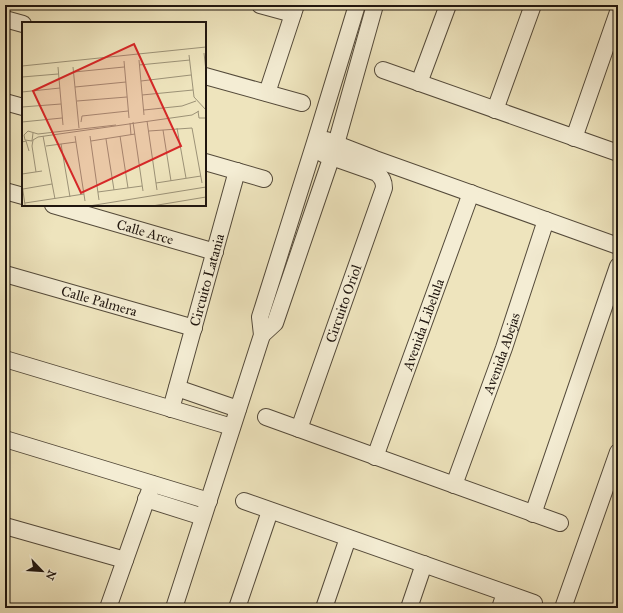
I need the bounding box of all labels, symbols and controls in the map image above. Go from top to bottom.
inset map [22,22,206,206]
street label: Calle Arce [115,216,176,249]
street label: Circuito Latania [186,232,228,328]
street label: Circuito Oriol [322,262,365,345]
street label: Avenida Libelula [399,276,448,374]
street label: Calle Palmera [59,283,139,320]
street label: Avenida Abejas [480,311,524,398]
north arrow [22,551,62,591]
text: N [42,568,58,583]

